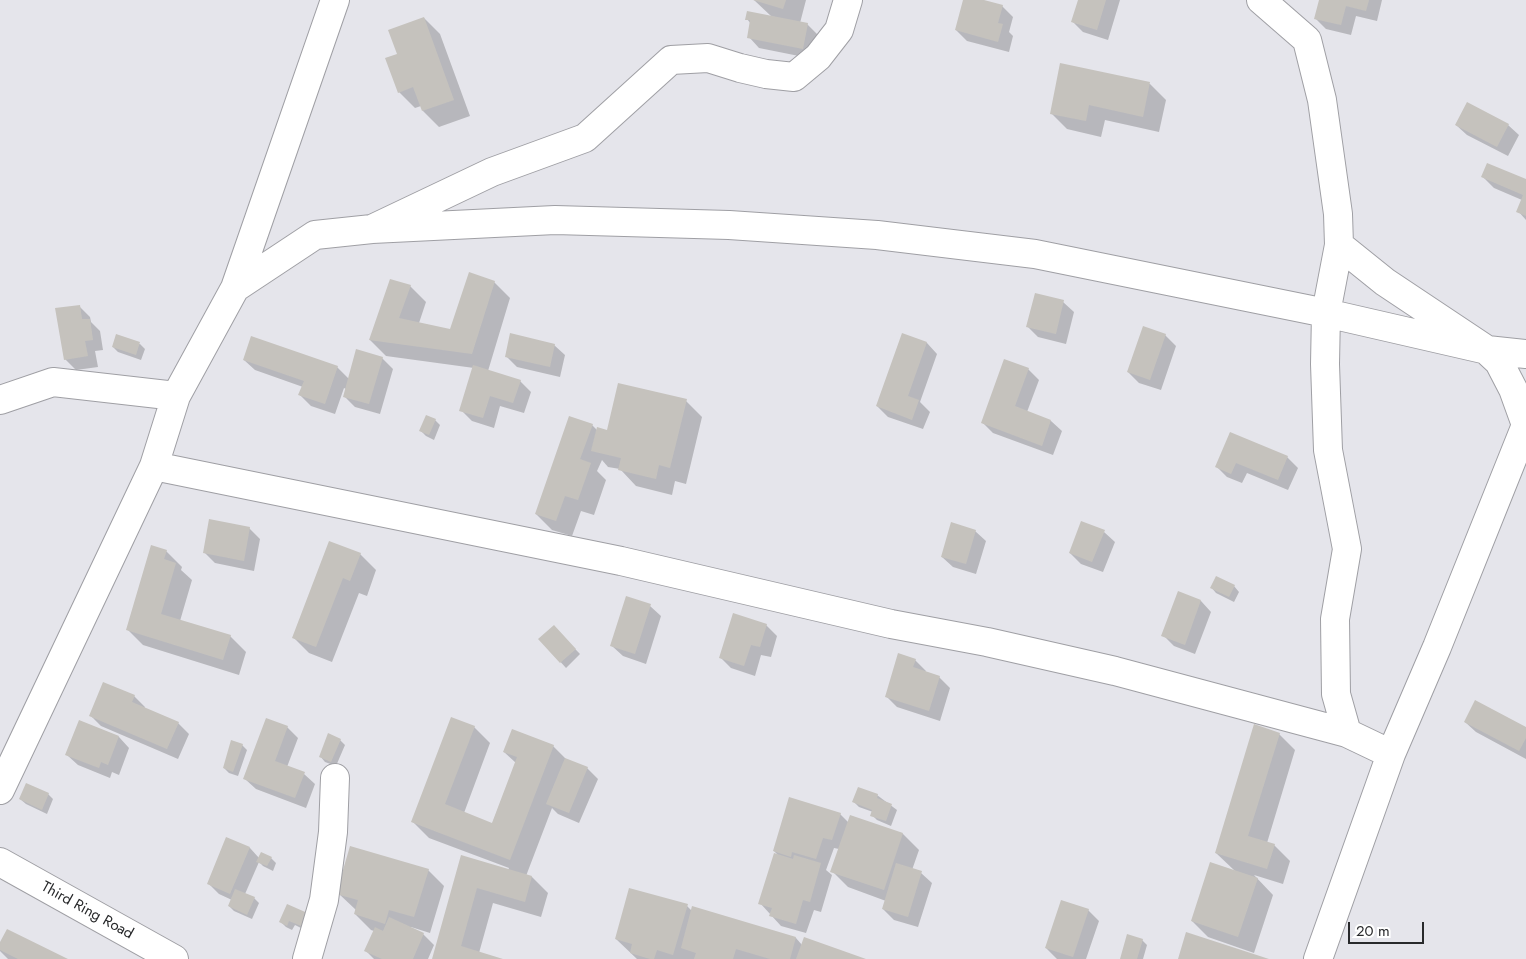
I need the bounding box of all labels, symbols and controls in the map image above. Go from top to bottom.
street label: Third Ring Road [38,878,136,944]
scale bar [1351,912,1427,944]
text: 20 m [1356,920,1390,942]

